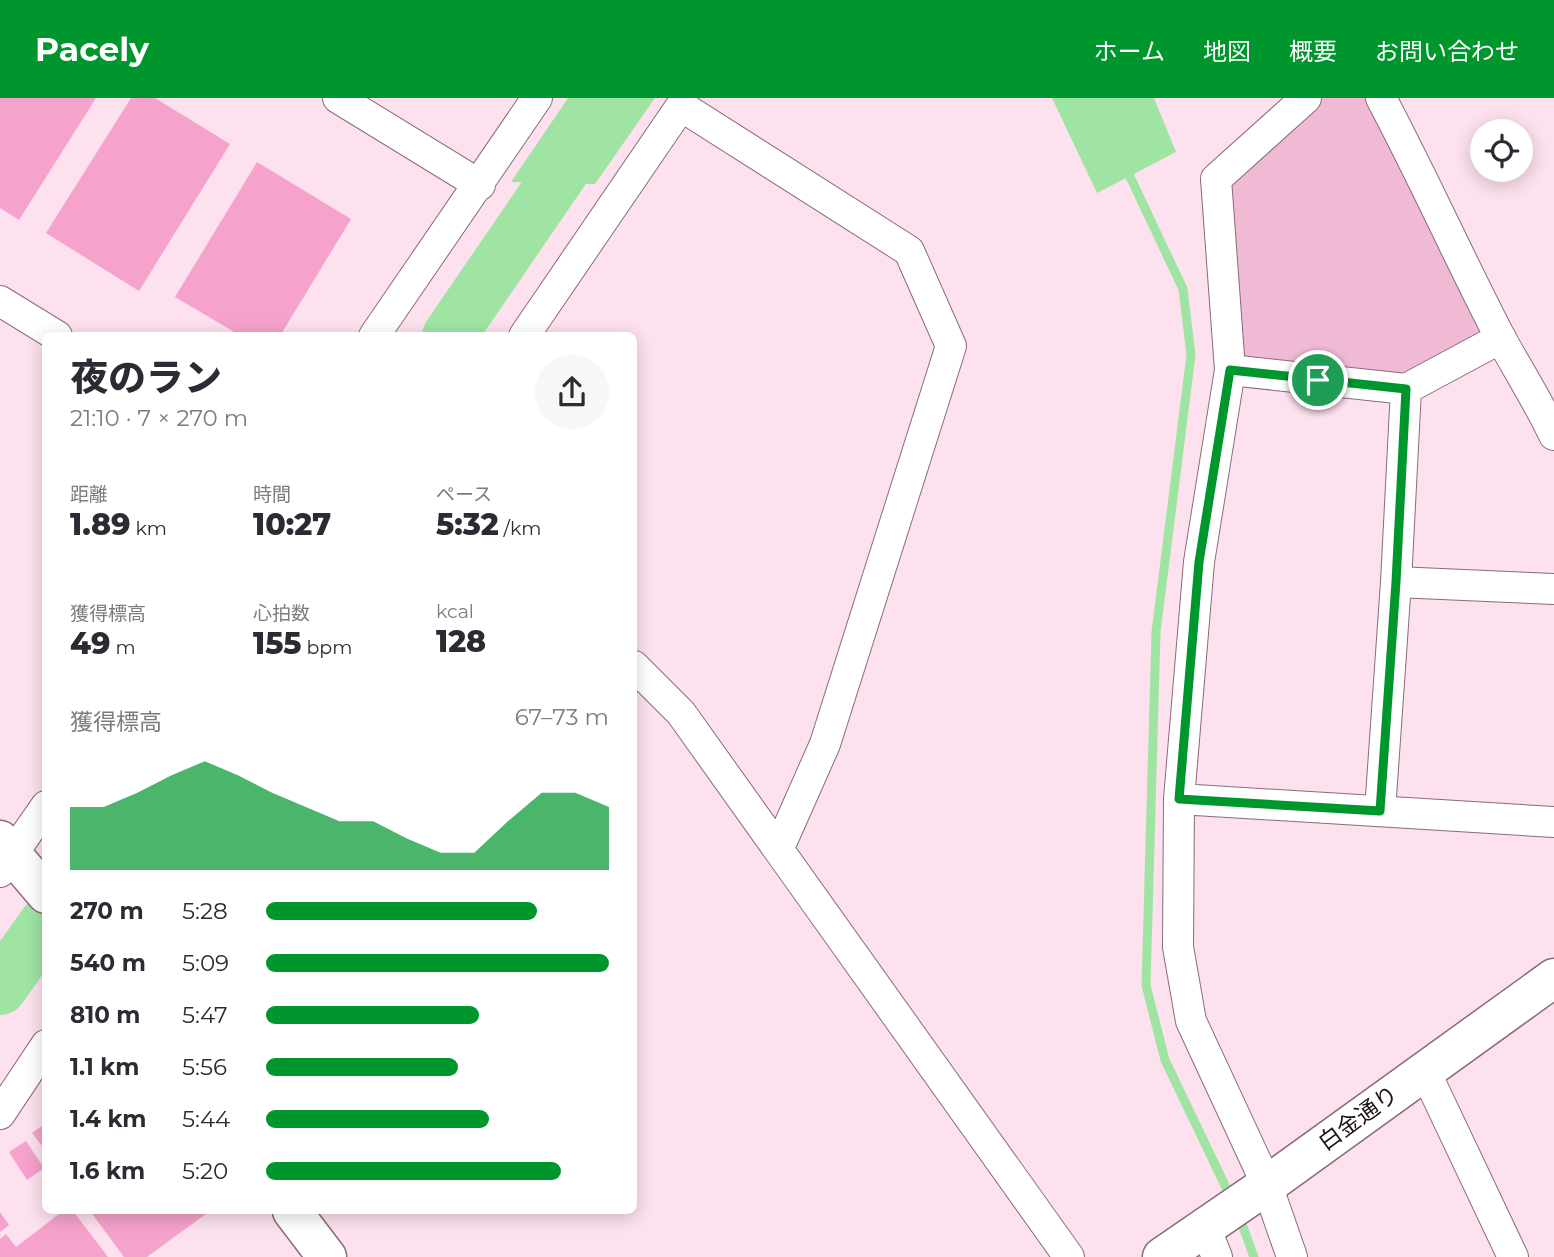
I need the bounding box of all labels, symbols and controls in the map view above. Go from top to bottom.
text: Pacely [35,29,149,69]
text: ホーム [1094,37,1165,66]
text: 地図 [1203,37,1251,66]
text: 概要 [1289,37,1337,66]
text: お問い合わせ [1375,37,1519,66]
map controls [1470,119,1533,182]
button: locate [1470,119,1533,182]
pin [1288,350,1348,410]
text: 夜のラン [70,354,222,401]
button: share [535,355,609,429]
icon: arrive [1299,361,1337,399]
text: 21:10 · 7 × 270 m [70,404,248,432]
text: 距離 [70,483,108,506]
text: 時間 [253,483,291,506]
text: ペース [436,483,492,506]
text: 1.89 [70,506,130,543]
text: 10:27 [253,506,331,543]
text: 5:32 [436,506,499,543]
text: km [130,517,167,540]
text: /km [499,517,541,540]
text: kcal [436,600,474,623]
text: 獲得標高 [70,602,146,625]
text: 心拍数 [253,602,310,625]
text: 128 [436,623,486,660]
text: 49 [70,625,110,662]
text: 155 [253,625,301,662]
text: m [110,636,136,659]
text: bpm [301,636,352,659]
text: 67–73 m [515,703,609,731]
text: 獲得標高 [70,708,162,736]
text: 270 m [70,897,144,925]
text: 5:28 [182,897,228,925]
text: 540 m [70,949,146,977]
text: 5:09 [182,949,229,977]
text: 810 m [70,1001,140,1029]
text: 5:47 [182,1001,228,1029]
text: 1.1 km [70,1053,139,1081]
text: 5:56 [182,1053,227,1081]
street label: 白金通り [1313,1080,1403,1156]
text: 1.4 km [70,1105,147,1133]
text: 5:44 [182,1105,230,1133]
text: 1.6 km [70,1157,145,1185]
text: 5:20 [182,1157,228,1185]

